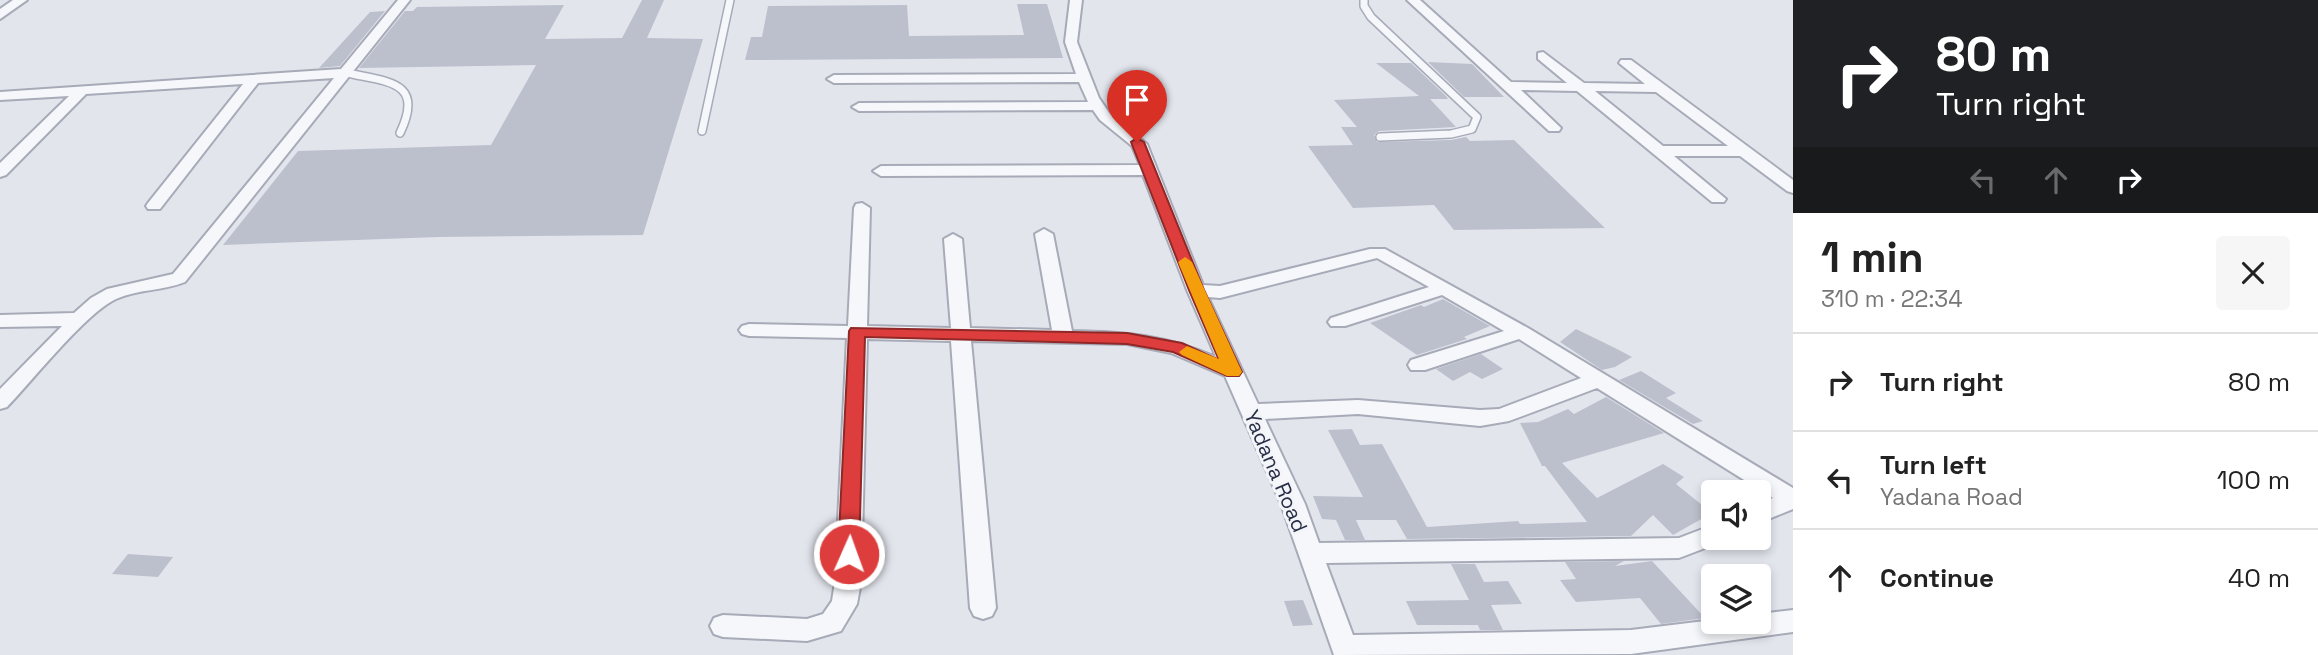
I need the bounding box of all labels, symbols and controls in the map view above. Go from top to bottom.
text: 80 m [1936,23,2051,85]
icon: right [1821,28,1912,119]
pin [1107,70,1167,142]
icon: arrive [1118,81,1156,119]
text: Turn right [1936,84,2086,124]
icon: left [1964,161,2002,199]
icon: ahead [2037,161,2075,199]
icon: right [2110,161,2148,199]
text: 1 min [1821,231,1924,284]
button: close [2216,236,2290,310]
text: 310 m · 22:34 [1821,284,1963,314]
icon: right [1821,363,1859,401]
text: Turn right [1880,365,2004,399]
text: 80 m [2228,365,2290,399]
street label: Yadana Road [1238,406,1314,536]
text: Turn left [1880,448,1987,482]
icon: left [1821,461,1859,499]
text: 100 m [2217,463,2290,497]
map controls [1701,480,1771,634]
button: sound [1701,480,1771,550]
text: Yadana Road [1880,482,2023,512]
position arrow [812,517,886,591]
icon: ahead [1821,559,1859,597]
text: Continue [1880,561,1994,595]
text: 40 m [2228,561,2290,595]
button: layers [1701,564,1771,634]

